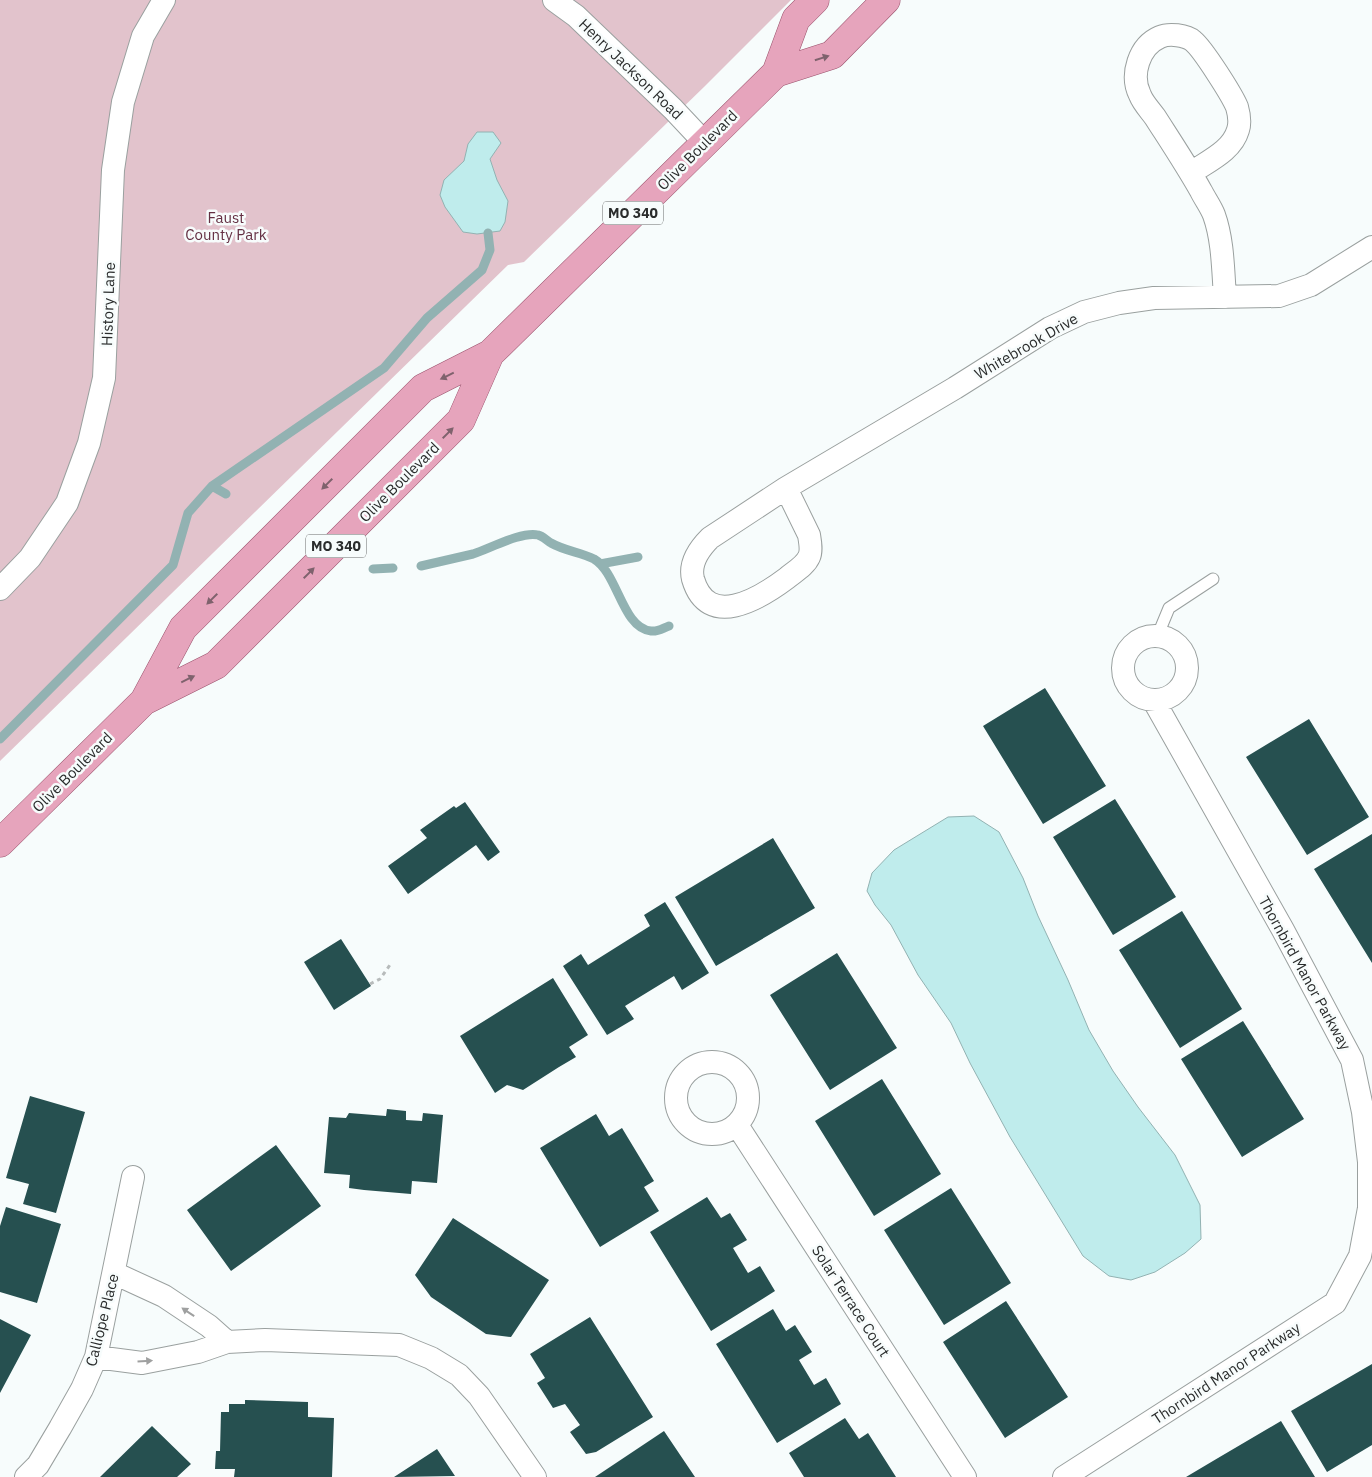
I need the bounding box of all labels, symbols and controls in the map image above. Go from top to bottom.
street label: Henry Jackson Road [575,14,687,124]
one-way arrow [815,54,830,61]
street label: Olive Boulevard [653,106,741,194]
road number: MO 340 [603,202,663,224]
park label: Faust County Park [185,208,267,244]
street label: History Lane [97,262,119,346]
street label: Whitebrook Drive [971,309,1081,383]
one-way arrow [440,372,454,380]
one-way arrow [442,427,454,439]
street label: Olive Boulevard [355,438,443,526]
one-way arrow [321,478,333,490]
road number: MO 340 [306,534,366,558]
one-way arrow [302,567,314,579]
one-way arrow [206,593,218,605]
one-way arrow [180,675,195,683]
street label: Olive Boulevard [28,728,116,816]
street label: Thornbird Manor Parkway [1255,893,1355,1054]
street label: Solar Terrace Court [808,1242,894,1360]
street label: Calliope Place [81,1272,123,1368]
one-way arrow [182,1308,195,1317]
street label: Thornbird Manor Parkway [1148,1318,1304,1428]
one-way arrow [137,1357,153,1365]

